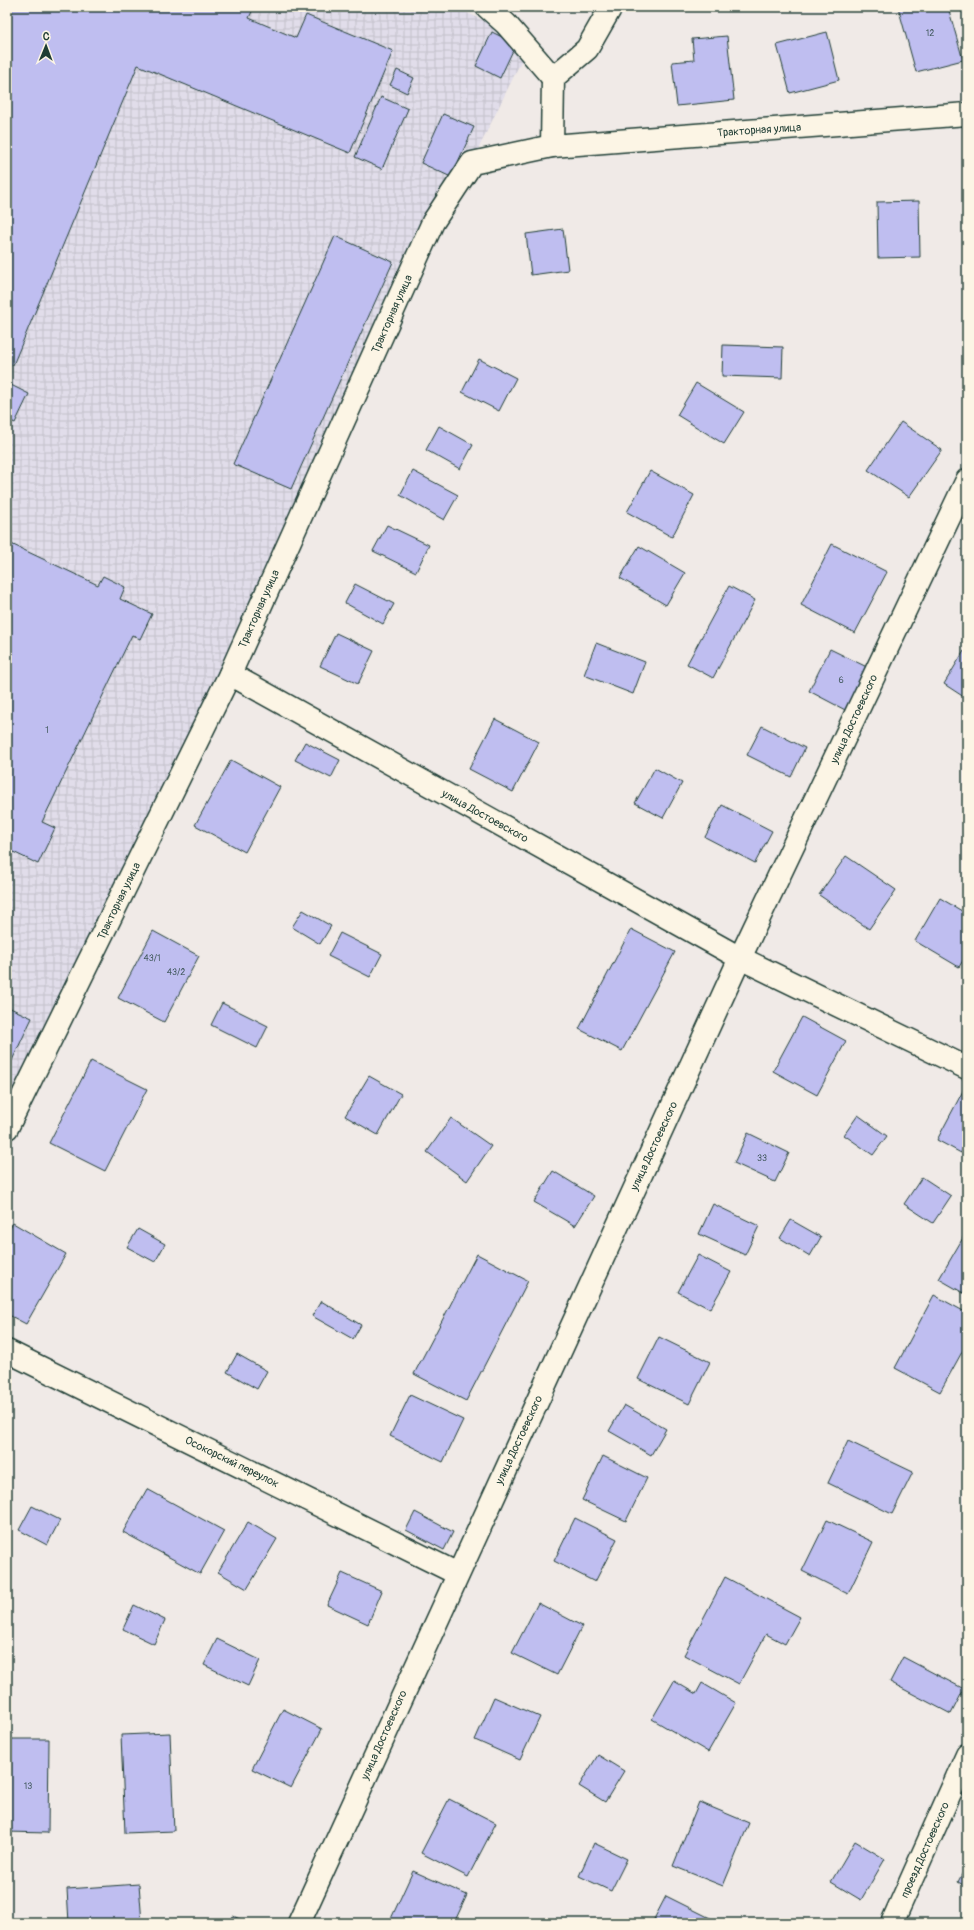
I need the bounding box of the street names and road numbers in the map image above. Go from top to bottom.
street label: Тракторная улица [717,121,801,139]
street label: Тракторная улица [369,273,415,355]
street label: Тракторная улица [236,568,282,650]
street label: улица Достоевского [827,672,880,766]
street label: улица Достоевского [439,786,531,845]
street label: Тракторная улица [95,860,143,942]
street label: улица Достоевского [627,1099,680,1193]
street label: улица Достоевского [492,1393,545,1487]
street label: Осокорский переулок [183,1434,281,1491]
street label: улица Достоевского [358,1688,410,1783]
street label: проезд Достоевского [898,1800,952,1900]

